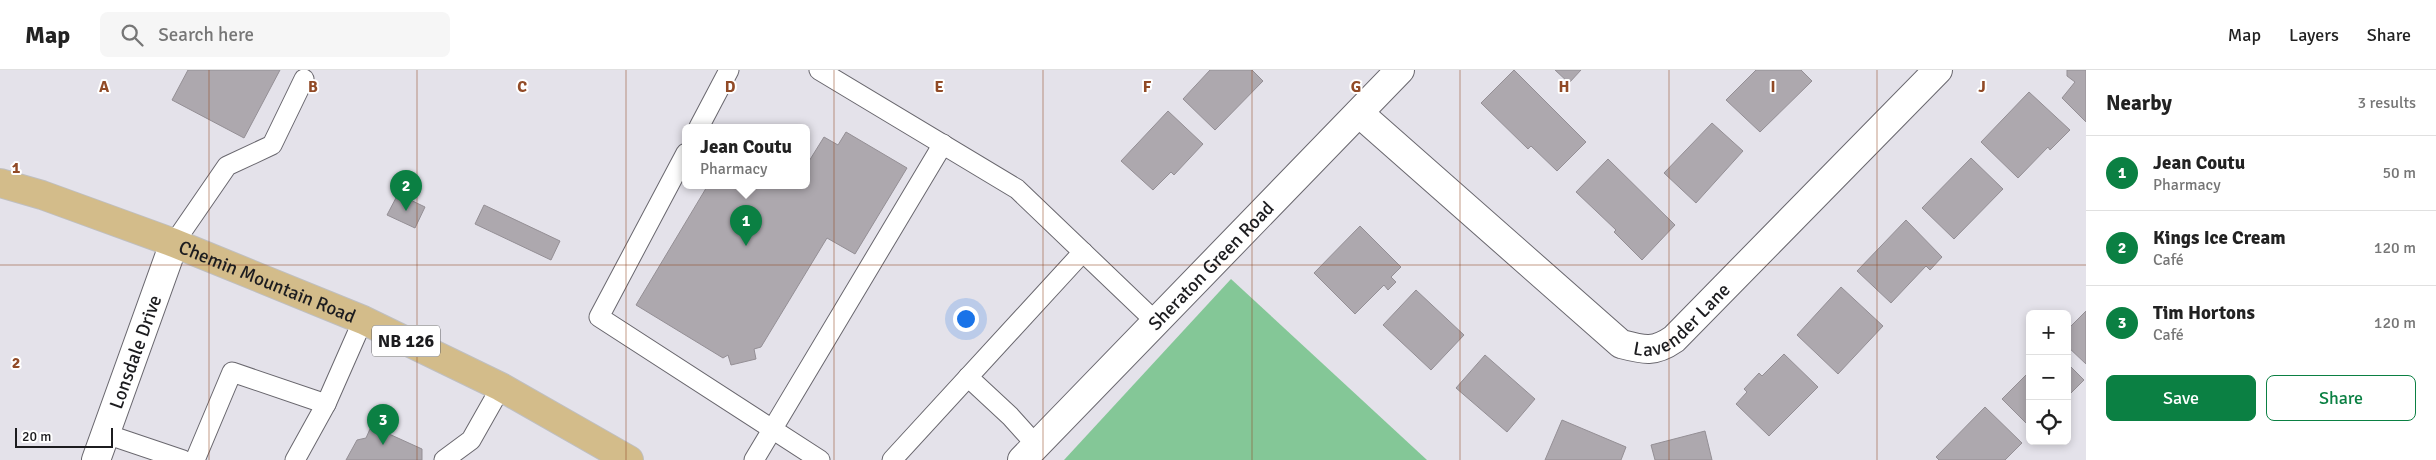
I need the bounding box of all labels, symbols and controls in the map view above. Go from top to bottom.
search box [100,12,450,57]
text: Map [25,20,70,50]
icon: search [118,21,146,49]
text: Search here [158,23,254,47]
text: Map [2228,24,2261,46]
text: Layers [2289,24,2339,46]
text: Share [2367,24,2411,46]
text: A [99,77,110,97]
text: B [308,77,318,97]
text: C [517,77,527,97]
text: D [725,77,736,97]
text: E [934,77,944,97]
text: F [1143,77,1152,97]
text: G [1351,77,1361,97]
text: H [1559,77,1569,97]
text: I [1770,77,1776,97]
text: J [1978,77,1986,97]
text: Nearby [2106,90,2172,116]
text: 3 results [2357,93,2416,113]
popup [682,124,810,189]
text: Jean Coutu [700,135,792,159]
text: Jean Coutu [2153,151,2245,175]
text: 1 [12,158,21,178]
text: Pharmacy [700,159,768,179]
text: 1 [2118,163,2126,183]
text: 50 m [2382,163,2416,183]
pin: 2 [390,170,422,211]
text: Pharmacy [2153,175,2221,195]
street label: Sheraton Green Road [1143,196,1279,336]
pin: 1 [730,205,762,246]
text: Kings Ice Cream [2153,226,2286,250]
street label: Chemin Mountain Road [175,235,359,329]
text: 2 [2118,238,2126,258]
text: 120 m [2374,238,2416,258]
text: Café [2153,250,2184,270]
street label: Lavender Lane [1631,278,1736,362]
street label: Lonsdale Drive [104,292,167,412]
text: Tim Hortons [2153,301,2255,325]
your location [953,306,979,332]
map controls [2026,310,2071,445]
button: + [2026,310,2071,355]
text: 3 [2118,313,2126,333]
text: 120 m [2374,313,2416,333]
text: Café [2153,325,2184,345]
road number: NB 126 [372,326,440,356]
text: 2 [12,353,20,373]
button: − [2026,355,2071,400]
button: Save [2106,375,2256,421]
button: Share [2266,375,2416,421]
button: locate [2026,400,2071,445]
pin: 3 [367,404,399,445]
scale bar [15,425,112,448]
text: 20 m [22,428,51,445]

